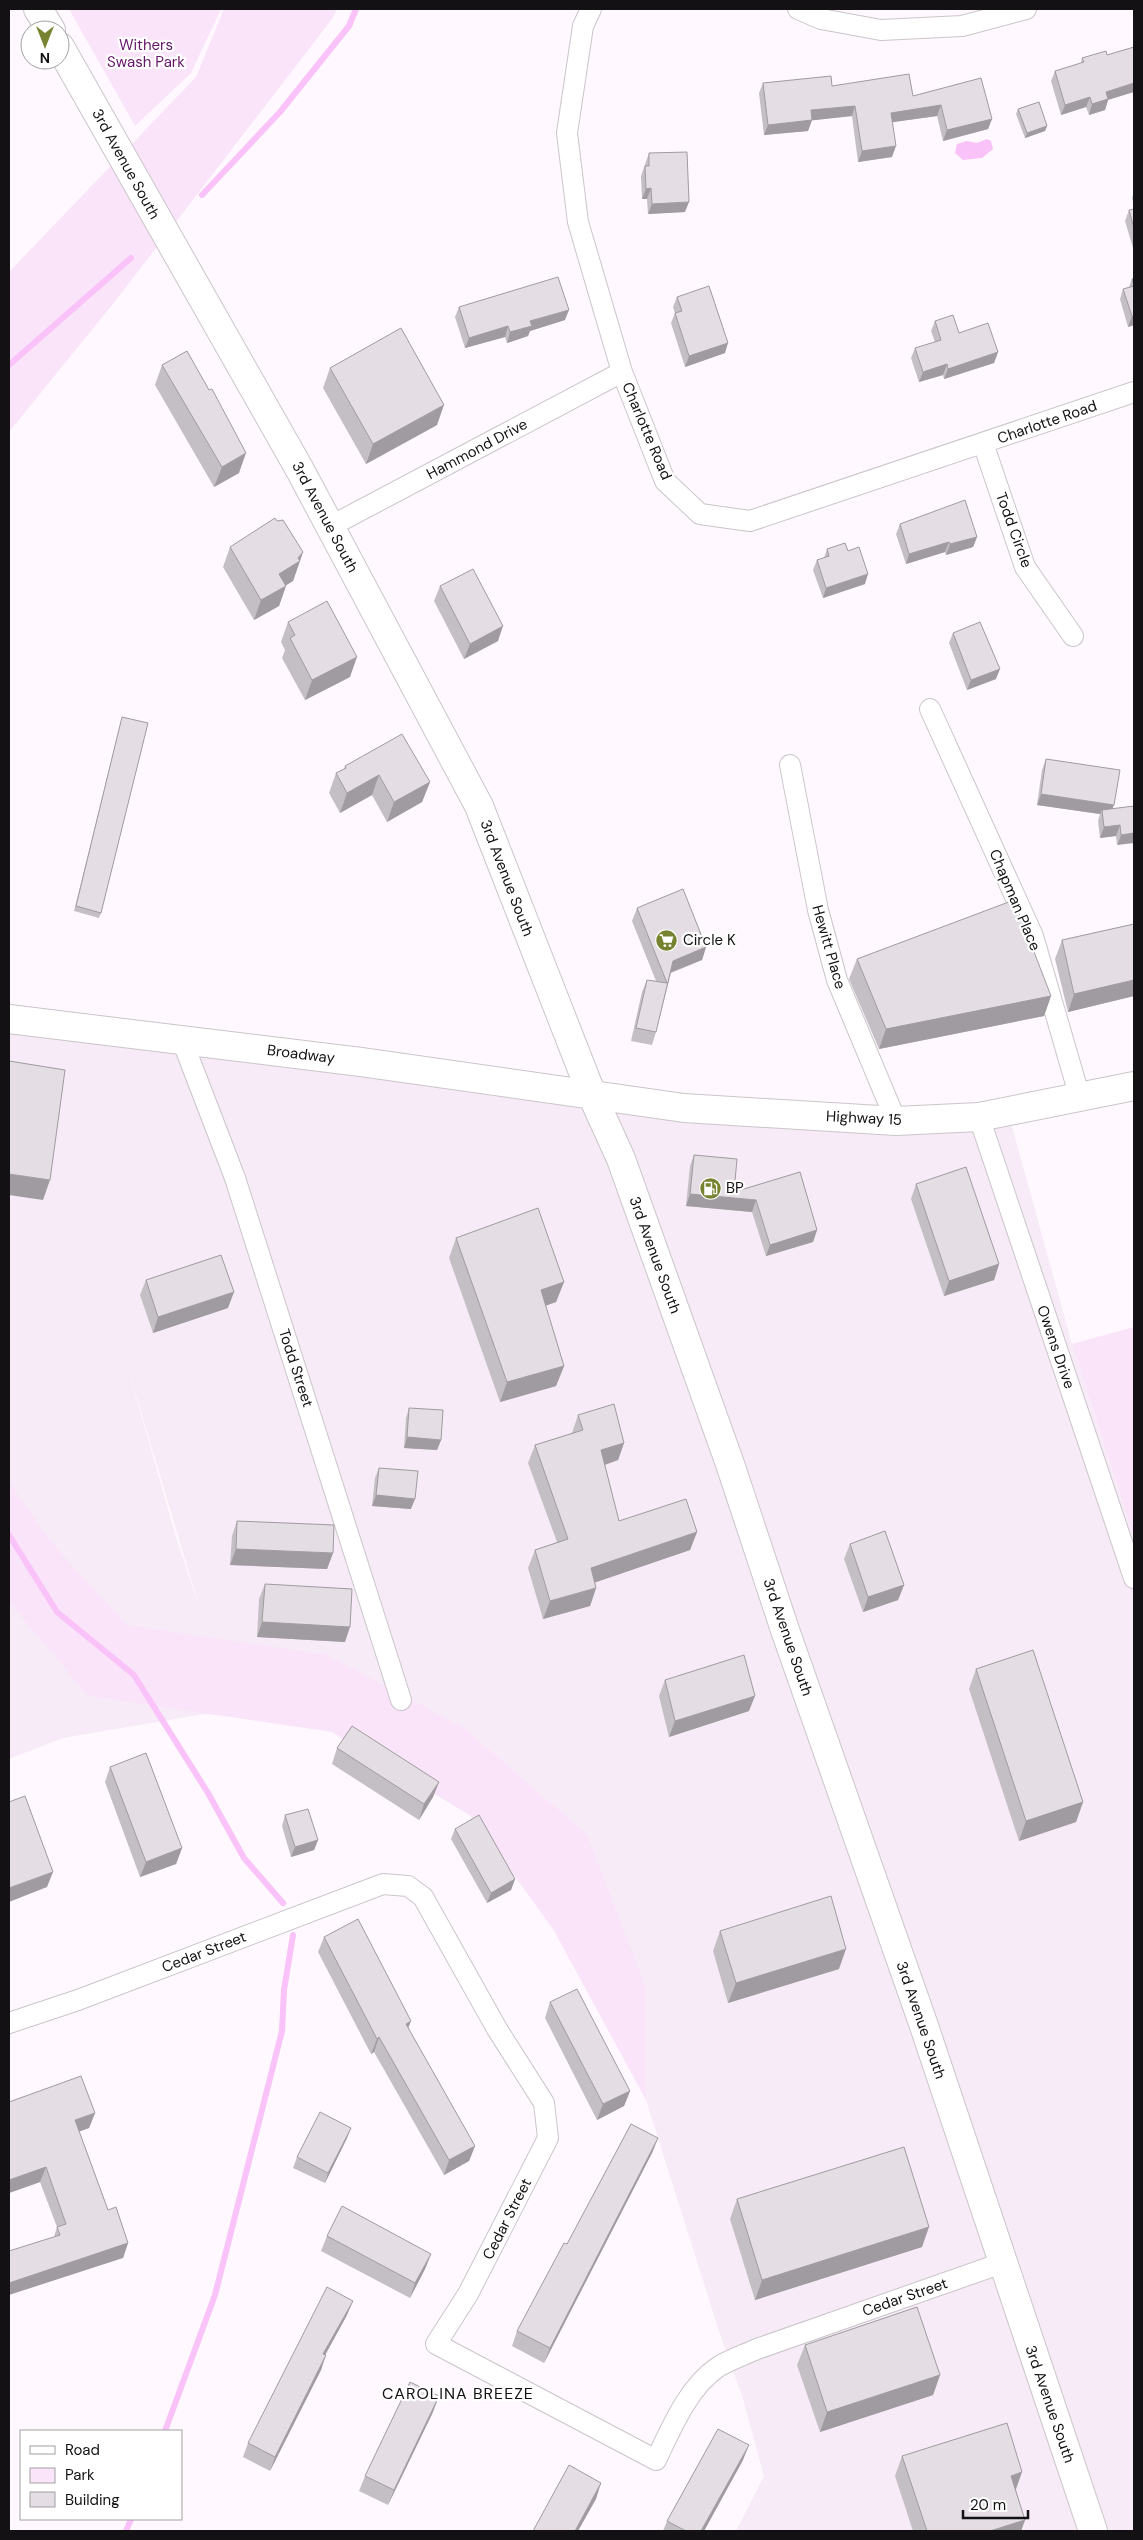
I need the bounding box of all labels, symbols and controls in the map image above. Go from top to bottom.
north arrow [20,20,70,70]
park label: Withers Swash Park [107,35,185,72]
text: N [40,49,50,67]
street label: 3rd Avenue South [87,105,165,223]
street label: Charlotte Road [617,379,677,483]
street label: Charlotte Road [995,396,1099,448]
street label: Hammond Drive [423,414,531,484]
street label: 3rd Avenue South [287,458,363,576]
street label: Todd Circle [991,490,1037,570]
street label: 3rd Avenue South [476,817,538,939]
street label: Chapman Place [985,846,1045,954]
street label: Hewitt Place [807,903,851,991]
supermarket icon: Circle K [655,928,679,952]
place label: Circle K [683,930,736,950]
street label: Broadway [266,1040,337,1068]
street label: Highway 15 [825,1106,903,1130]
fuel station icon: BP [698,1176,722,1200]
place label: BP [726,1178,744,1198]
street label: 3rd Avenue South [625,1194,685,1316]
street label: Owens Drive [1032,1303,1080,1391]
street label: Todd Street [274,1326,318,1410]
street label: 3rd Avenue South [758,1576,818,1698]
street label: Cedar Street [159,1927,249,1977]
street label: 3rd Avenue South [891,1959,951,2081]
street label: Cedar Street [478,2175,536,2263]
street label: Cedar Street [860,2273,950,2321]
street label: 3rd Avenue South [1020,2343,1080,2465]
district label: CAROLINA BREEZE [382,2383,534,2404]
legend [20,2430,182,2520]
text: Road [65,2440,100,2460]
text: Park [65,2465,95,2485]
scale bar [963,2488,1028,2520]
text: Building [65,2490,120,2510]
text: 20 m [970,2495,1006,2515]

